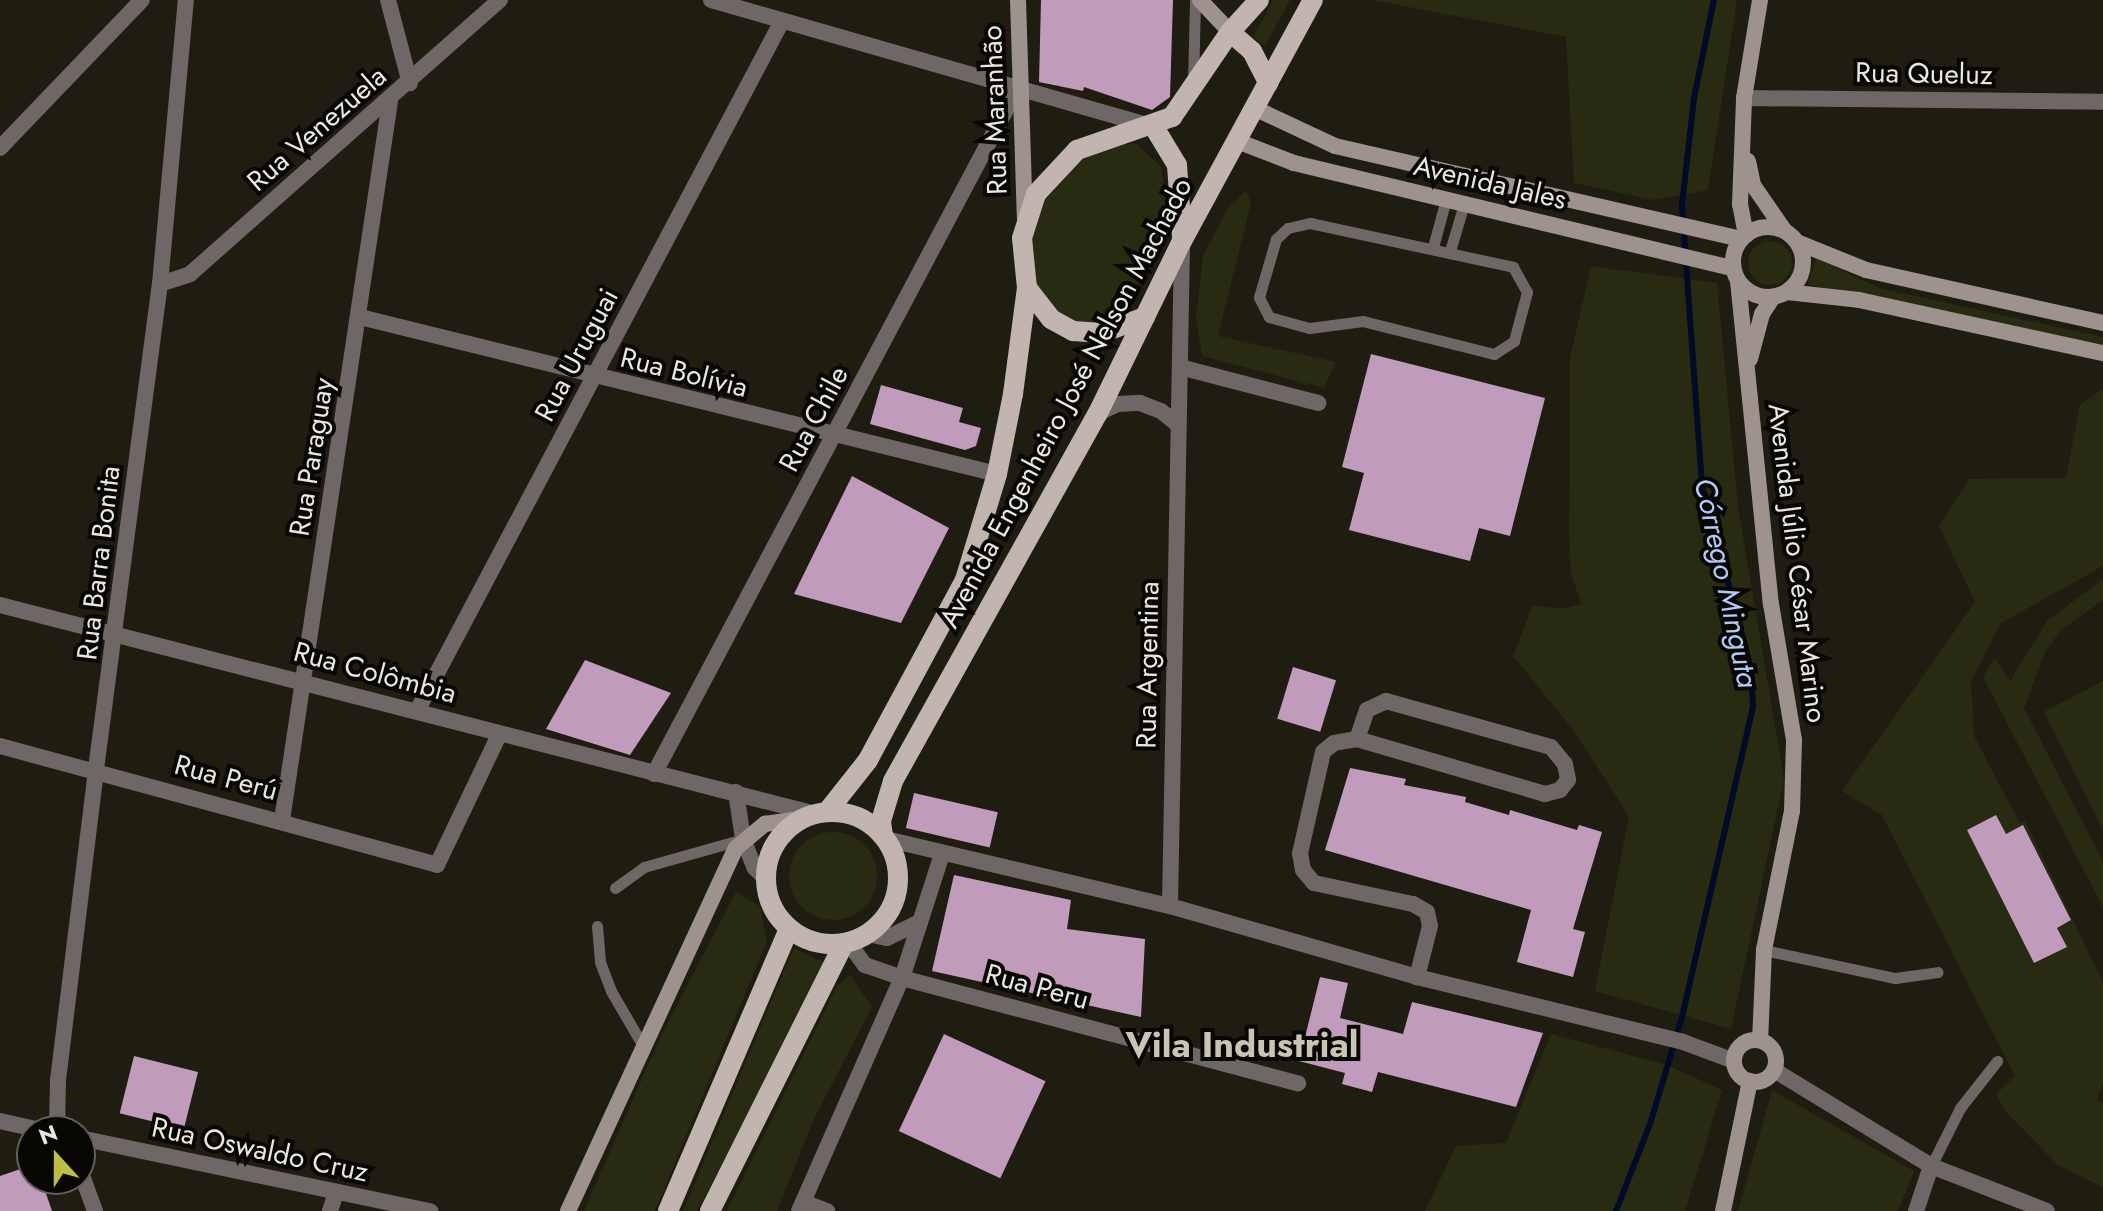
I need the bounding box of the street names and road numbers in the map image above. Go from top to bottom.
street label: Rua Maranhão [975,25,1015,195]
street label: Rua Queluz [1855,56,1993,92]
street label: Rua Venezuela [241,59,393,199]
street label: Avenida Jales [1410,149,1570,217]
street label: Avenida Engenheiro José Nelson Machado [933,172,1199,634]
street label: Rua Uruguai [528,283,626,427]
street label: Rua Bolívia [617,341,751,405]
street label: Rua Chile [772,361,856,477]
street label: Rua Paraguay [283,376,341,538]
street label: Avenida Júlio César Marino [1761,401,1833,725]
street label: Rua Barra Bonita [70,464,128,662]
street label: Rua Argentina [1130,581,1166,749]
street label: Rua Colômbia [290,635,460,711]
street label: Rua Perú [171,748,281,808]
street label: Rua Peru [982,957,1092,1017]
street label: Rua Oswaldo Cruz [149,1111,371,1189]

